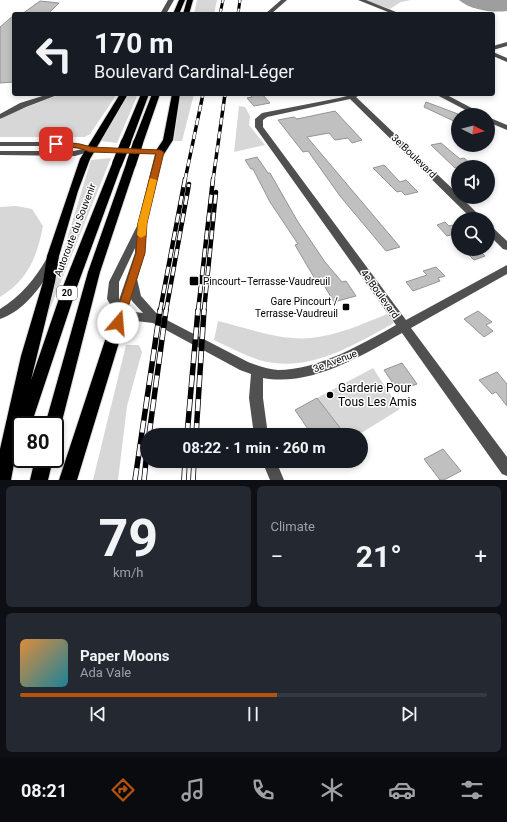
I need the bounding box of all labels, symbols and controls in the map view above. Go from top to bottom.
text: 170 m [94,27,173,60]
icon: left [28,28,80,80]
text: Boulevard Cardinal-Léger [94,61,294,82]
north arrow [451,108,495,152]
map controls [451,108,495,256]
pin [39,127,73,161]
street label: 3e Boulevard [389,132,439,180]
icon: arrive [45,133,67,155]
button: sound [451,160,495,204]
street label: Autoroute du Souvenir [52,181,98,278]
button: search [451,212,495,256]
street label: 4e Boulevard [359,267,401,321]
marker: Pincourt–Terrasse-Vaudreuil [188,275,200,287]
place label: Pincourt–Terrasse-Vaudreuil [203,276,330,287]
road number: 20 [57,286,77,300]
place label: Gare Pincourt / Terrasse-Vaudreuil [255,296,338,319]
position arrow [97,302,139,344]
marker: Gare Pincourt / Terrasse-Vaudreuil [341,302,351,312]
street label: 3e Avenue [312,348,358,374]
place label: Garderie Pour Tous Les Amis [338,381,417,409]
marker: Garderie Pour Tous Les Amis [325,390,335,400]
speed limit sign: 80 [12,416,64,468]
text: 08:22 · 1 min · 260 m [183,439,325,457]
text: 79 [98,508,158,569]
text: Climate [271,519,315,534]
text: 21° [356,539,402,574]
text: − [271,544,283,569]
text: + [475,544,487,569]
text: km/h [113,565,144,580]
text: Paper Moons [80,647,170,665]
text: Ada Vale [80,665,131,680]
icon: previous [87,703,109,725]
icon: pause [242,703,264,725]
icon: next [398,703,420,725]
icon: directions [109,776,137,804]
icon: music [179,776,207,804]
icon: phone [249,776,277,804]
icon: climate [318,776,346,804]
icon: car [388,776,416,804]
icon: filters [458,776,486,804]
text: 08:21 [21,780,67,801]

